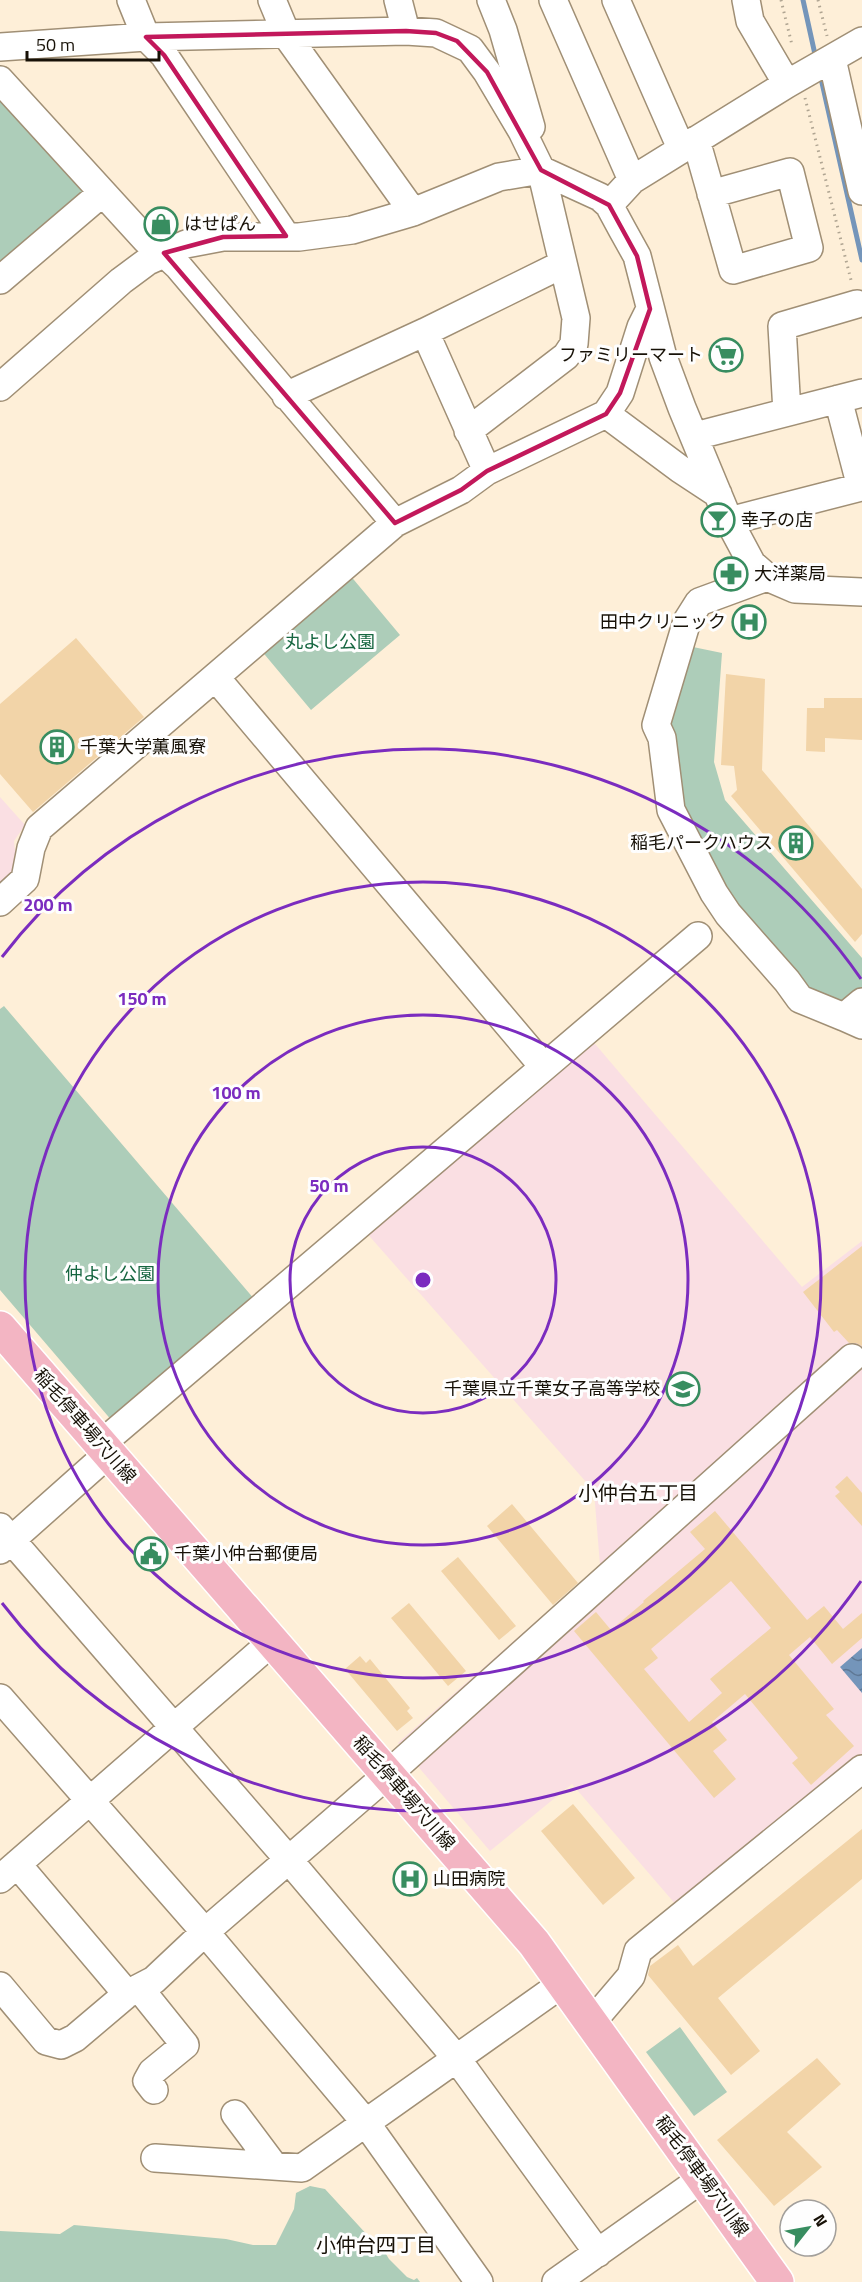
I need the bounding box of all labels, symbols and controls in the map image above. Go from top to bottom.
scale bar [27,24,159,62]
text: 50 m [36,31,75,58]
shop icon: はせぱん [143,206,179,242]
place label: はせぱん [184,210,256,237]
supermarket icon: ファミリーマート [708,337,744,373]
place label: ファミリーマート [559,341,703,368]
bar icon: 幸子の店 [700,502,736,538]
place label: 幸子の店 [741,506,813,533]
pharmacy icon: 大洋薬局 [713,556,749,592]
place label: 大洋薬局 [754,560,826,587]
hospital icon: 田中クリニック [731,604,767,640]
place label: 田中クリニック [600,608,726,635]
park label: 丸よし公園 [285,628,375,655]
building icon: 千葉大学薫風寮 [39,729,75,765]
place label: 千葉大学薫風寮 [80,733,206,760]
building icon: 稲毛パークハウス [778,825,814,861]
place label: 稲毛パークハウス [630,829,773,856]
text: 200 m [23,891,73,918]
text: 150 m [117,985,167,1012]
text: 100 m [211,1079,261,1106]
text: 50 m [309,1172,349,1199]
park label: 仲よし公園 [65,1260,155,1287]
centre of rings [413,1270,433,1290]
street label: 稲毛停車場穴川線 [28,1362,143,1489]
school or university icon: 千葉県立千葉女子高等学校 [665,1371,701,1407]
place label: 千葉県立千葉女子高等学校 [444,1375,660,1402]
district label: 小仲台五丁目 [578,1477,698,1508]
public building icon: 千葉小仲台郵便局 [133,1536,169,1572]
place label: 千葉小仲台郵便局 [174,1540,318,1567]
street label: 稲毛停車場穴川線 [347,1729,462,1856]
hospital icon: 山田病院 [392,1861,428,1897]
place label: 山田病院 [433,1865,505,1892]
street label: 稲毛停車場穴川線 [649,2110,756,2242]
north arrow [778,2198,838,2258]
text: N [808,2209,834,2231]
district label: 小仲台四丁目 [316,2229,436,2260]

